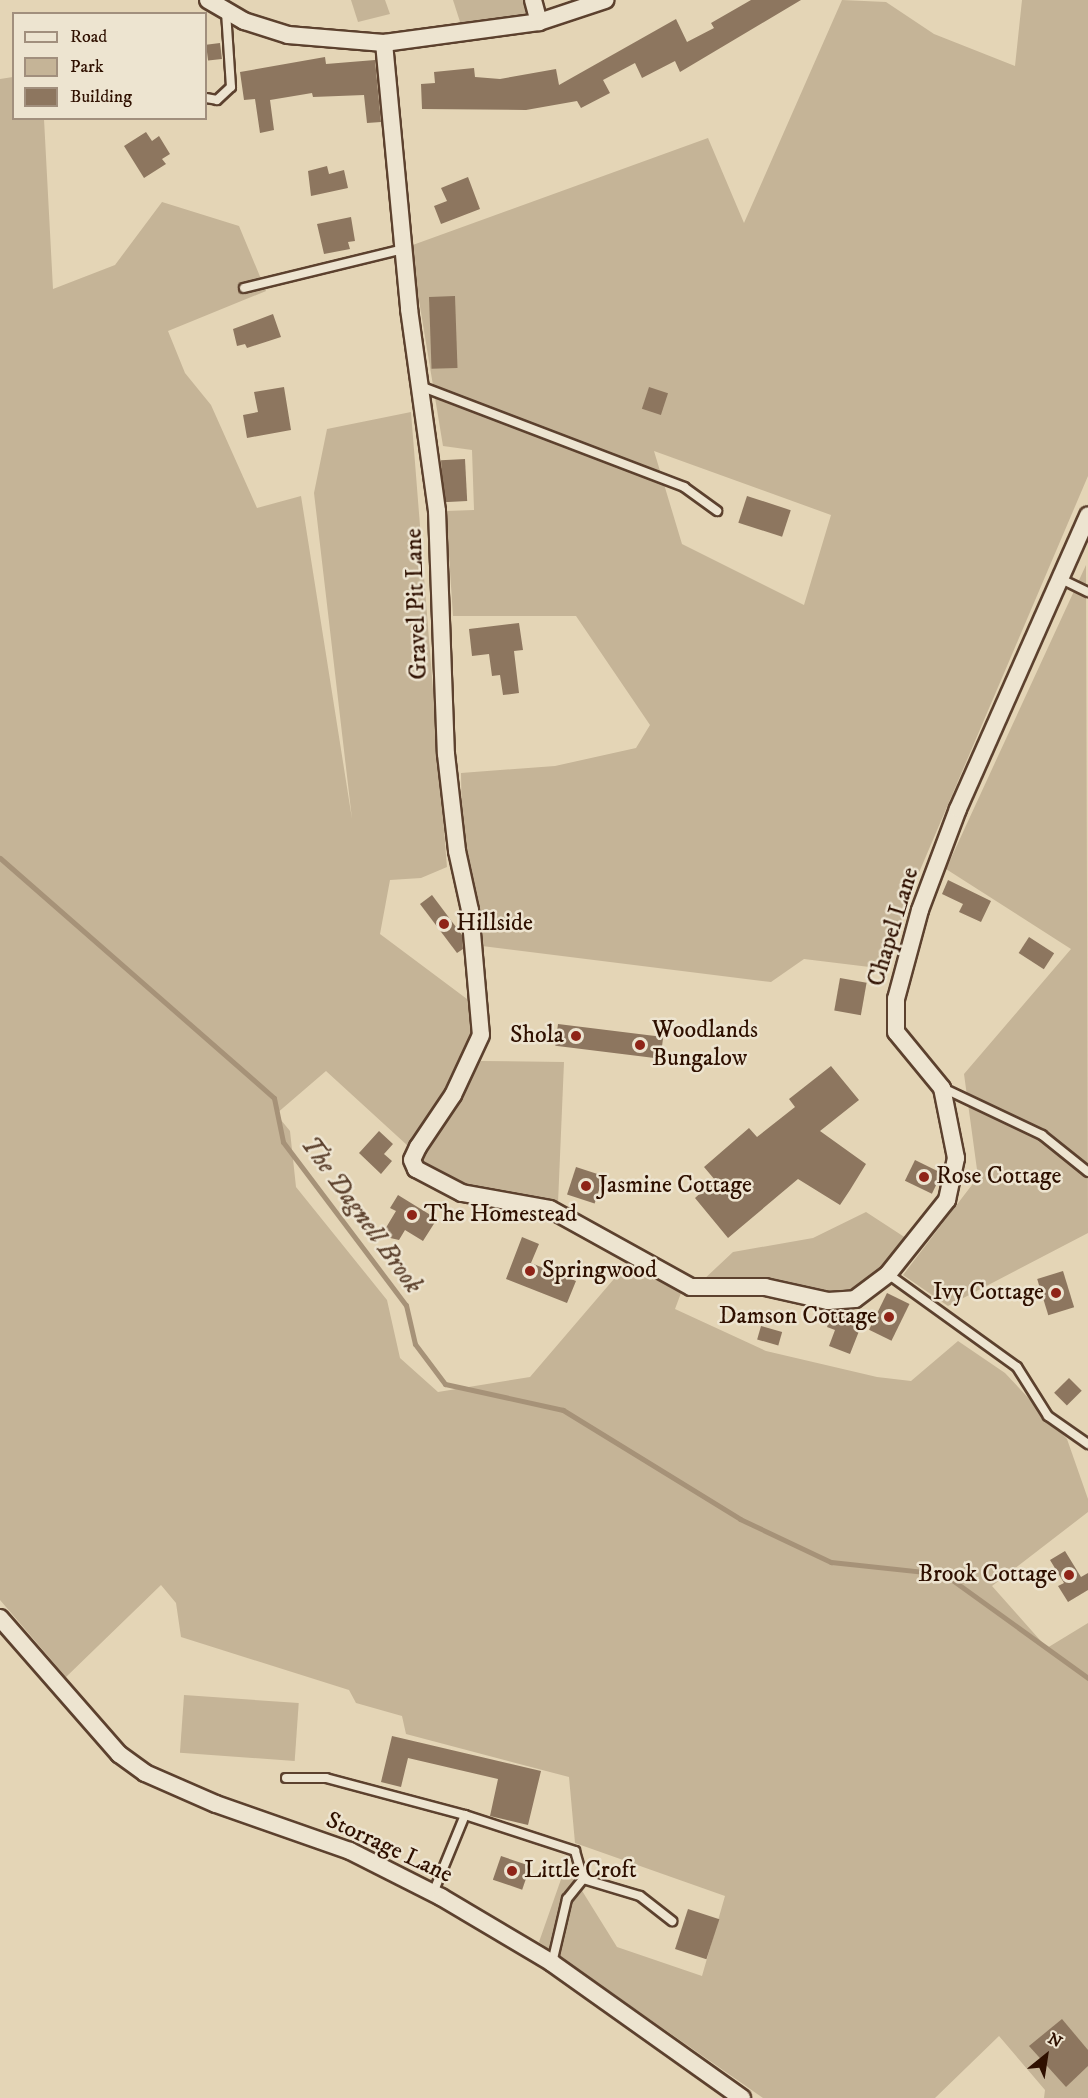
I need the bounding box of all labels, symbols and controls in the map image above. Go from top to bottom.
legend [12,12,207,120]
text: Road [70,26,107,48]
text: Park [70,56,104,78]
text: Building [70,86,132,108]
street label: Gravel Pit Lane [400,528,434,680]
street label: Chapel Lane [862,864,926,990]
place label: Hillside [456,910,533,938]
marker: Hillside [437,917,451,931]
place label: Woodlands Bungalow [652,1017,758,1073]
place label: Shola [510,1022,564,1050]
marker: Shola [569,1029,583,1043]
marker: Woodlands Bungalow [633,1038,647,1052]
water label: The Dagnell Brook [293,1130,429,1300]
place label: Rose Cottage [936,1163,1061,1191]
marker: Rose Cottage [917,1170,931,1184]
place label: Jasmine Cottage [598,1172,752,1200]
marker: Jasmine Cottage [579,1179,593,1193]
place label: The Homestead [424,1201,577,1229]
marker: The Homestead [405,1208,419,1222]
place label: Springwood [542,1257,657,1285]
marker: Springwood [523,1264,537,1278]
place label: Ivy Cottage [933,1279,1044,1307]
marker: Ivy Cottage [1049,1286,1063,1300]
place label: Damson Cottage [719,1303,877,1331]
marker: Damson Cottage [882,1310,896,1324]
place label: Brook Cottage [918,1561,1057,1589]
marker: Brook Cottage [1062,1568,1076,1582]
street label: Storrage Lane [321,1806,457,1890]
place label: Little Croft [524,1857,637,1885]
marker: Little Croft [505,1864,519,1878]
north arrow [1016,2026,1076,2086]
text: N [1044,2028,1066,2052]

